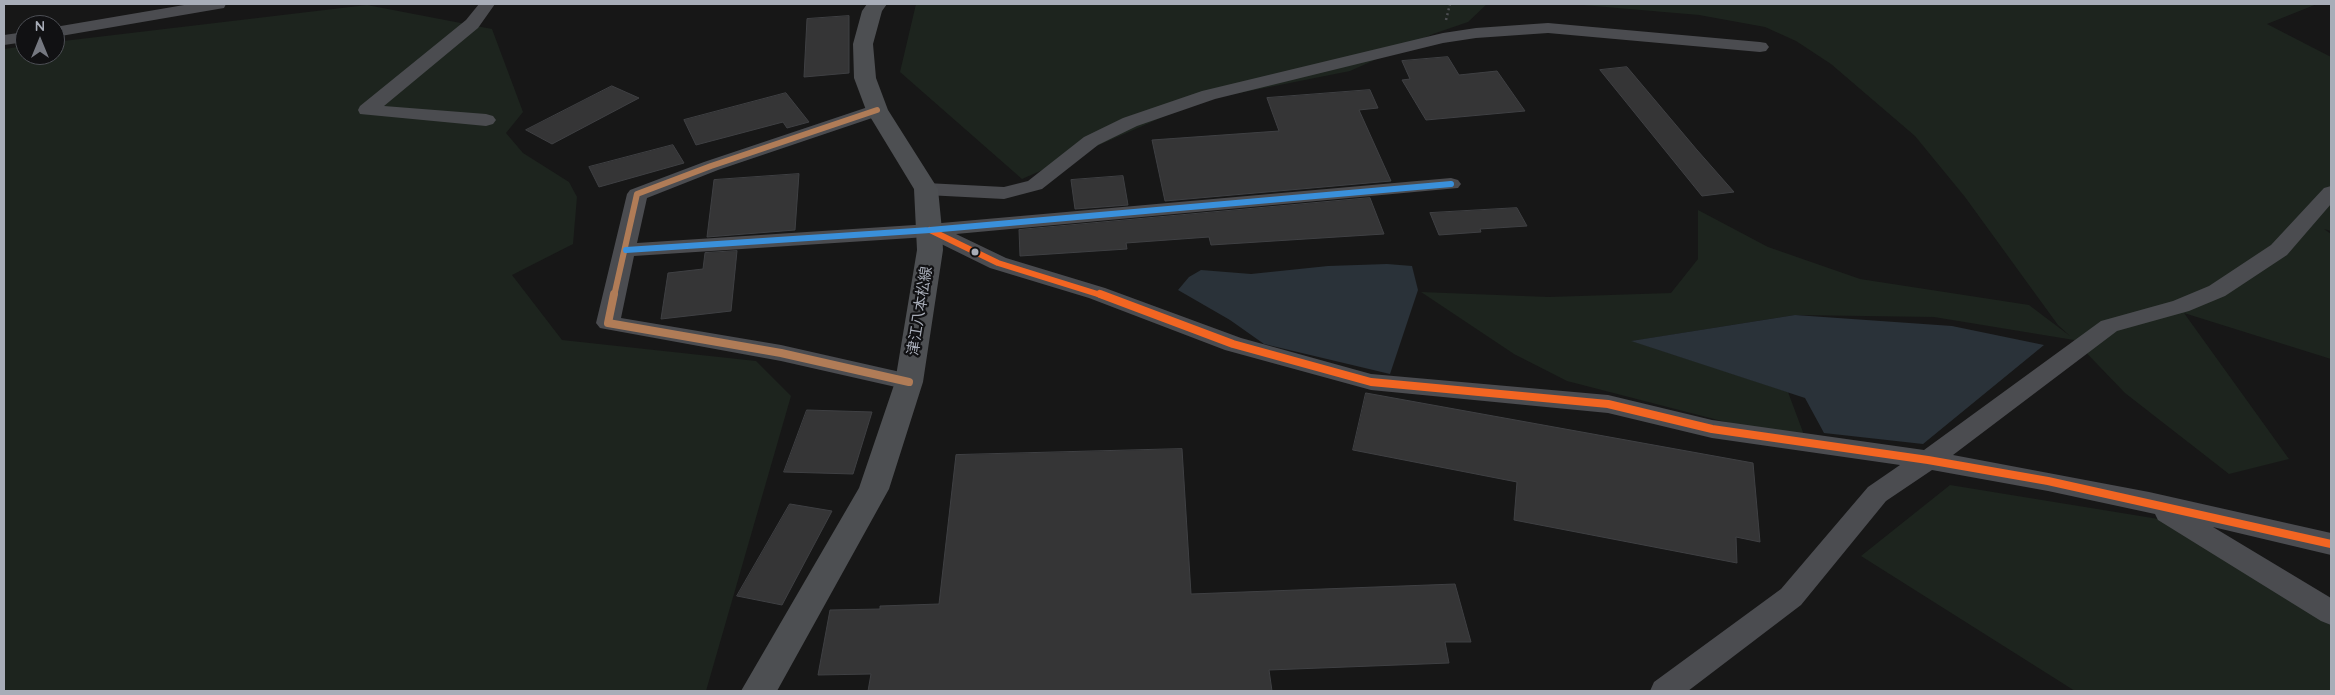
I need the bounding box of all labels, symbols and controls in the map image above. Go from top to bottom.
north arrow [15,15,65,65]
text: N [35,17,45,35]
unlabelled marker [970,247,980,257]
street label: 津江八本松線 [904,265,936,357]

